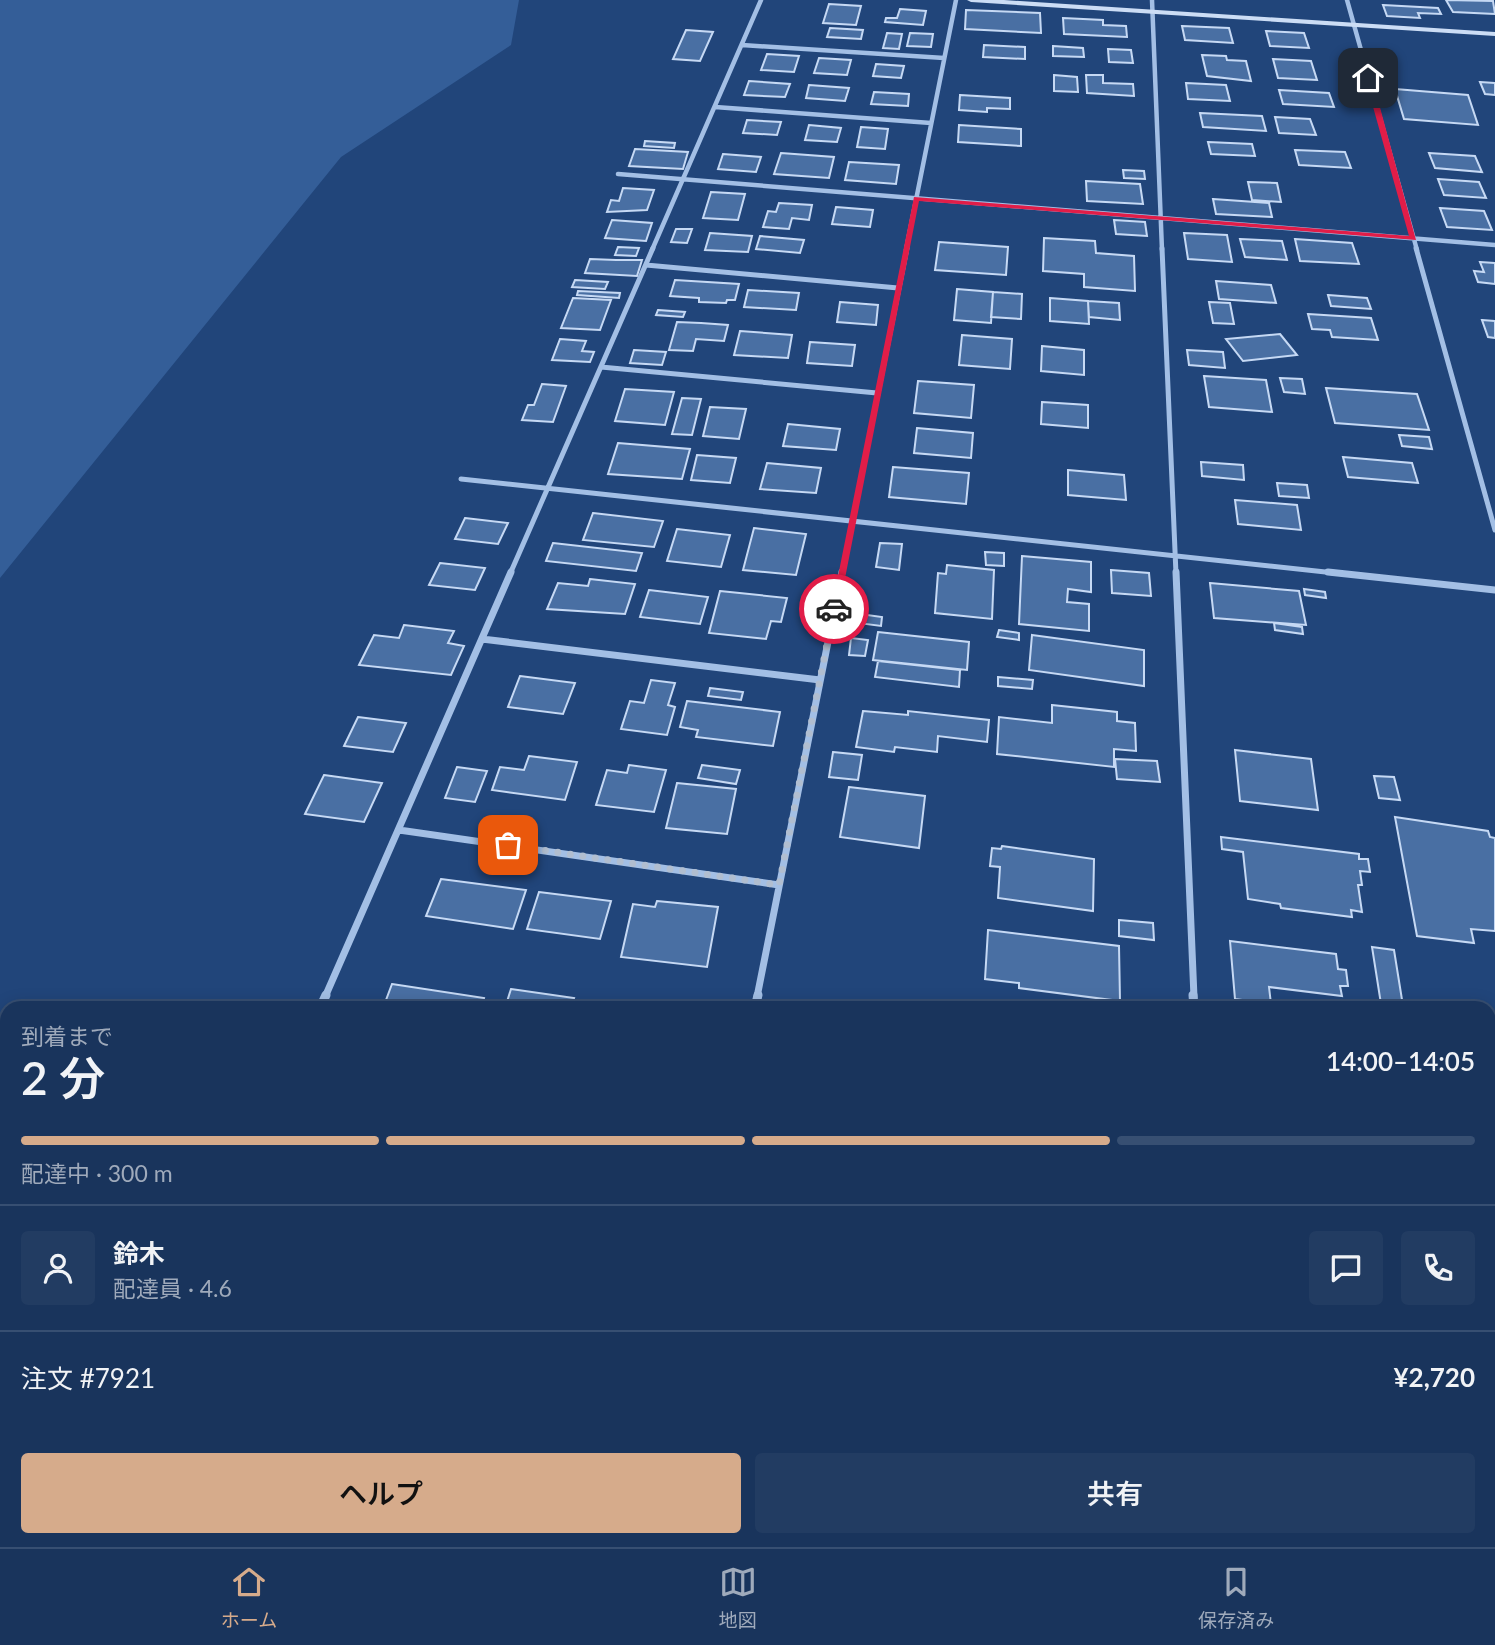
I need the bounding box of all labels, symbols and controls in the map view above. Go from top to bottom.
pin [1338,48,1398,108]
icon: home [1349,59,1387,97]
courier [799,574,869,644]
icon: car [815,590,853,628]
pin [478,815,538,875]
icon: bag [489,826,527,864]
text: 到着まで [21,1022,113,1050]
text: 14:00–14:05 [1326,1045,1475,1077]
text: 2 分 [21,1050,105,1105]
text: 配達中 · 300 m [21,1159,173,1187]
button: person [21,1231,95,1305]
button: chat [1309,1231,1383,1305]
button: phone [1401,1231,1475,1305]
text: 鈴木 [113,1237,165,1269]
text: 配達員 · 4.6 [113,1274,232,1302]
text: ¥2,720 [1394,1361,1475,1393]
text: 注文 #7921 [21,1362,155,1394]
button: ヘルプ [21,1453,741,1533]
button: 共有 [755,1453,1475,1533]
tab: ホーム [221,1563,277,1632]
tab: 地図 [719,1563,757,1632]
tab: 保存済み [1198,1563,1274,1632]

